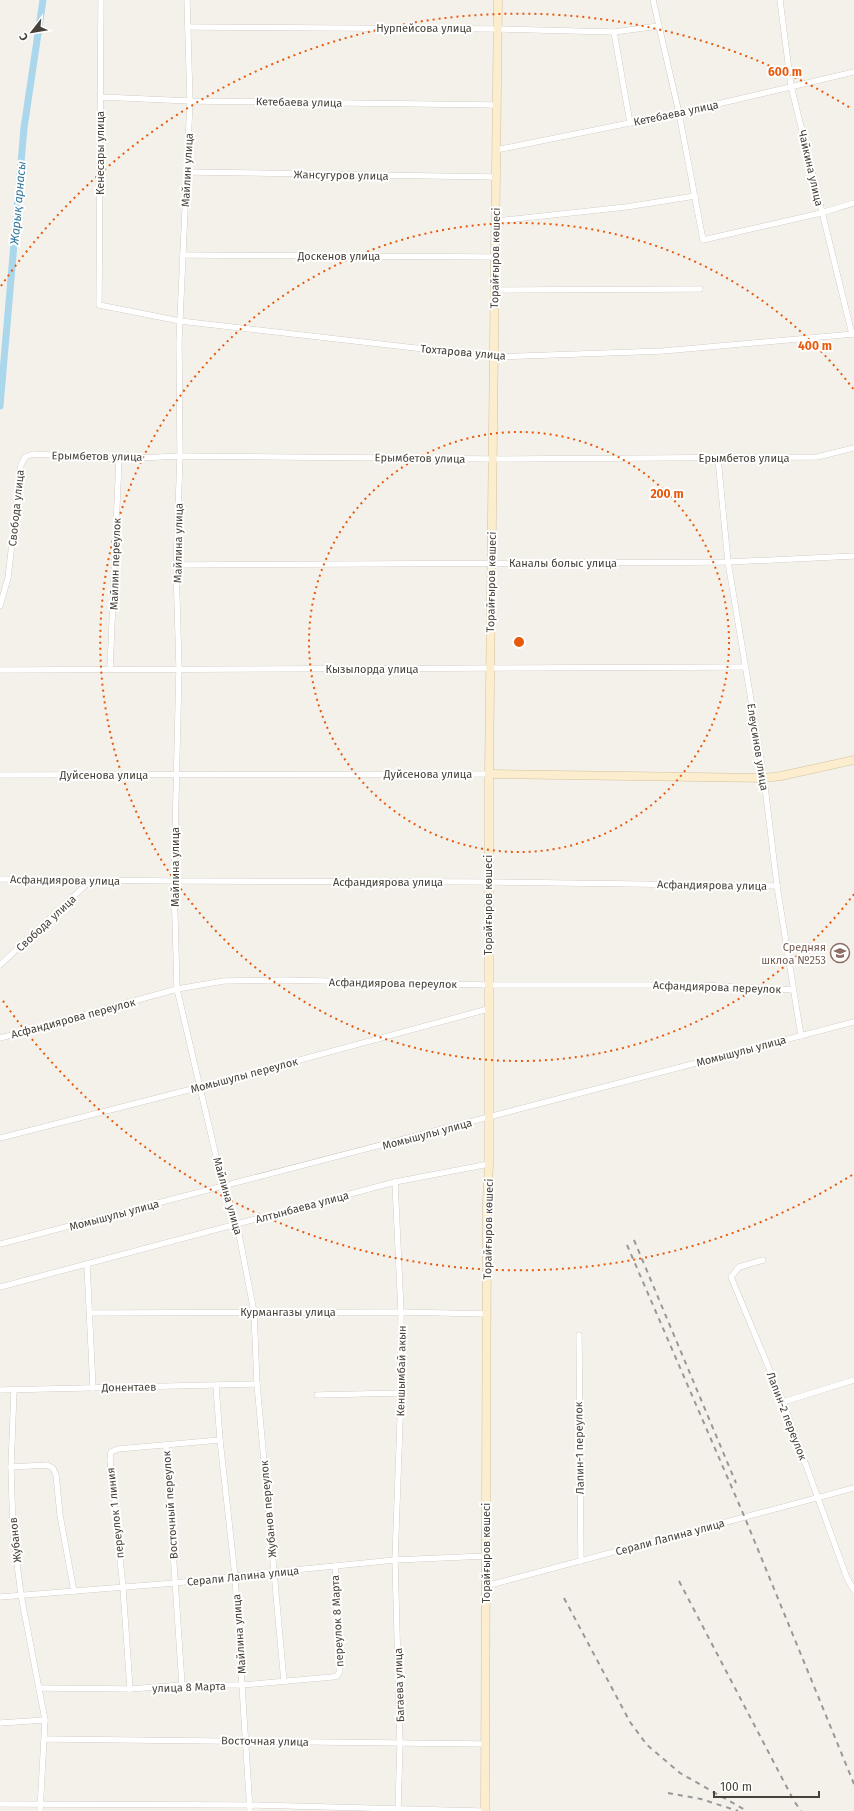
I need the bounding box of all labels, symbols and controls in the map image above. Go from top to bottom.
north arrow [12,12,52,52]
street label: Нурпейсова улица [376,22,472,35]
text: С [16,30,31,43]
text: 600 m [768,65,802,79]
street label: Кетебаева улица [256,95,342,110]
street label: Кетебаева улица [632,98,720,129]
street label: Кенесары улица [94,111,107,195]
street label: Чайкина улица [795,129,826,207]
street label: Майлин улица [179,133,196,207]
water label: Жарық арнасы [7,161,29,246]
street label: Жансугуров улица [293,168,389,183]
street label: Торайғыров көшесі [488,208,503,308]
street label: Доскенов улица [297,250,380,263]
text: 400 m [798,339,832,353]
street label: Тохтарова улица [420,342,506,363]
street label: Ерымбетов улица [51,449,143,464]
street label: Ерымбетов улица [374,451,466,466]
street label: Ерымбетов улица [699,452,789,465]
street label: Свобода улица [6,469,27,547]
text: 200 m [650,487,684,501]
street label: Майлина улица [171,503,186,583]
street label: Майлин переулок [107,517,124,610]
street label: Торайғыров көшесі [484,532,499,632]
street label: Каналы болыс улица [509,557,617,570]
centre of rings [512,635,526,649]
street label: Кызылорда улица [326,663,419,676]
street label: Елеусинов улица [744,703,771,792]
street label: Дуйсенова улица [383,768,472,781]
street label: Дуйсенова улица [59,769,148,782]
street label: Майлина улица [169,827,182,907]
street label: Торайғыров көшесі [482,855,495,955]
street label: Асфандиярова улица [10,873,120,888]
street label: Асфандиярова улица [333,876,443,889]
street label: Асфандиярова улица [657,878,767,893]
street label: Свобода улица [14,892,79,954]
place label: Средняя шклоа №253 [761,941,826,967]
school or university icon: Средняя шклоа №253 [829,942,851,964]
street label: Асфандиярова переулок [329,976,457,991]
street label: Асфандиярова переулок [653,979,782,996]
street label: Асфандиярова переулок [10,996,137,1041]
street label: Момышулы улица [695,1033,787,1070]
street label: Момышулы переулок [189,1055,299,1096]
street label: Момышулы улица [381,1116,473,1153]
street label: Майлина улица [210,1156,245,1236]
street label: Торайғыров көшесі [481,1179,496,1279]
street label: Алтынбаева улица [254,1189,350,1226]
street label: Момышулы улица [68,1197,160,1234]
street label: Курмангазы улица [240,1306,336,1319]
street label: Кеншымбай акын [394,1325,409,1417]
street label: Лапин-2 переулок [764,1370,809,1463]
street label: Донентаев [100,1381,157,1394]
street label: Лапин-1 переулок [572,1401,587,1495]
street label: Восточный переулок [160,1450,181,1559]
street label: Жубанов переулок [258,1460,279,1558]
street label: переулок 1 линия [104,1467,127,1559]
street label: Торайғыров көшесі [480,1503,493,1603]
street label: Жубанов [7,1517,24,1563]
street label: Серали Лапина улица [614,1517,726,1558]
street label: Серали Лапина улица [186,1564,300,1589]
street label: переулок 8 Марта [329,1575,346,1667]
street label: Майлина улица [230,1594,249,1674]
street label: Багаева улица [392,1648,407,1722]
street label: улица 8 Марта [152,1680,226,1695]
street label: Восточная улица [221,1734,309,1749]
scale bar [714,1773,819,1799]
text: 100 m [720,1780,752,1794]

